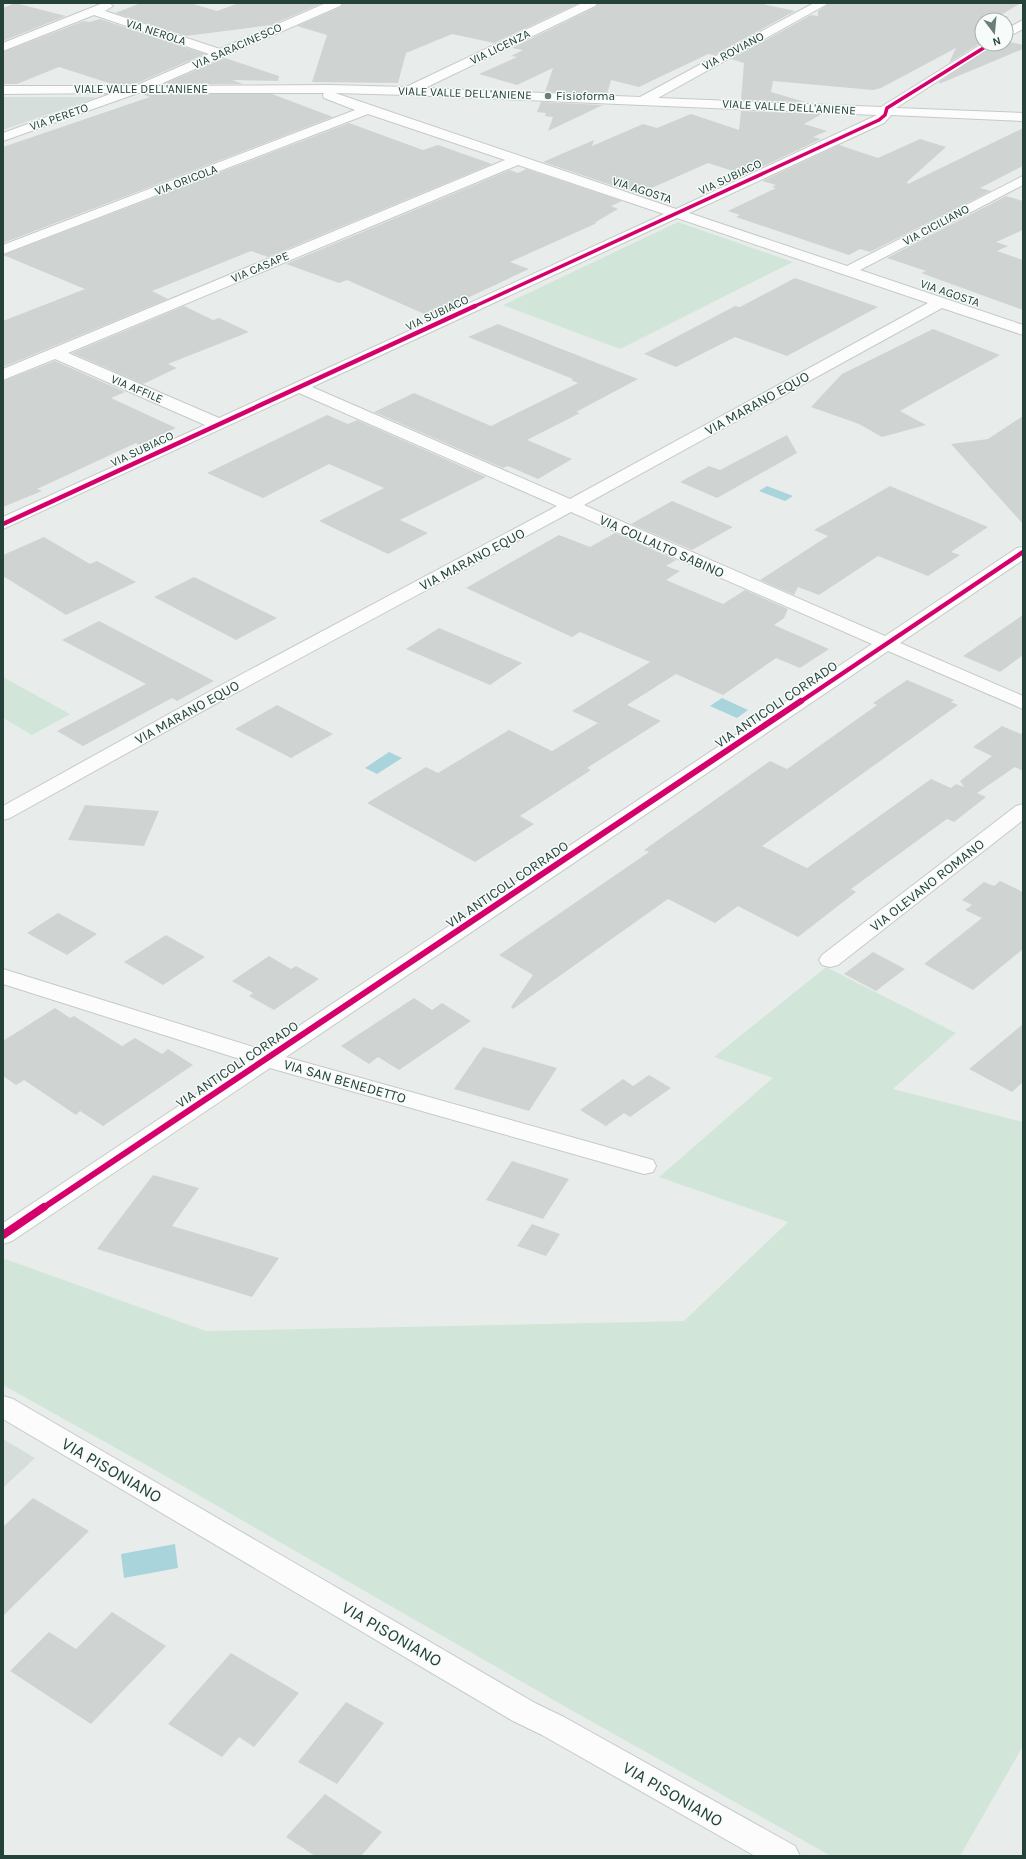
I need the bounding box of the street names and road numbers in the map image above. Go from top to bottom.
street label: VIA NEROLA [124,16,188,48]
street label: VIA SARACINESCO [190,20,284,72]
street label: VIA LICENZA [468,26,532,68]
street label: VIA ROVIANO [700,29,766,73]
street label: VIALE VALLE DELL'ANIENE [74,82,208,96]
street label: VIALE VALLE DELL'ANIENE [398,84,532,102]
street label: VIALE VALLE DELL'ANIENE [722,97,856,117]
street label: VIA PERETO [28,100,90,134]
street label: VIA SUBIACO [696,156,764,198]
street label: VIA ORICOLA [153,162,219,198]
street label: VIA AGOSTA [610,174,674,206]
street label: VIA CICILIANO [900,202,972,248]
street label: VIA CASAPE [229,249,291,285]
street label: VIA AGOSTA [918,276,982,310]
street label: VIA SUBIACO [403,292,471,334]
street label: VIA MARANO EQUO [702,368,812,439]
street label: VIA AFFILE [109,372,165,406]
street label: VIA SUBIACO [108,428,176,470]
street label: VIA COLLALTO SABINO [597,511,727,582]
street label: VIA MARANO EQUO [417,525,528,594]
street label: VIA ANTICOLI CORRADO [712,657,841,752]
street label: VIA MARANO EQUO [132,677,242,748]
street label: VIA OLEVANO ROMANO [867,836,988,935]
street label: VIA ANTICOLI CORRADO [443,837,572,932]
street label: VIA ANTICOLI CORRADO [173,1017,302,1112]
street label: VIA SAN BENEDETTO [282,1056,408,1107]
street label: VIA PISONIANO [58,1433,166,1507]
street label: VIA PISONIANO [338,1597,446,1671]
street label: VIA PISONIANO [619,1757,727,1831]

